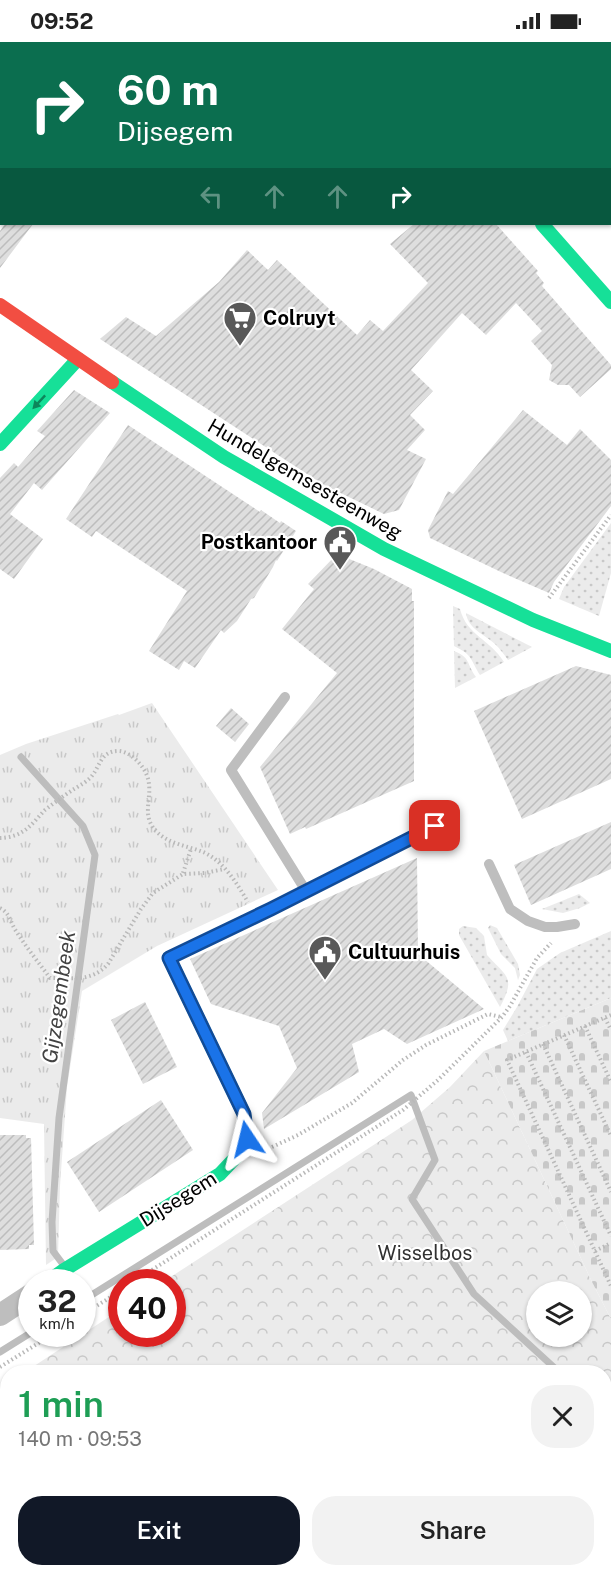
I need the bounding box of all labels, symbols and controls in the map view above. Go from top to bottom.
text: 09:52 [30,8,93,34]
text: 60 m [117,65,219,114]
icon: right [18,66,96,144]
text: Dijsegem [117,115,233,147]
icon: left [195,180,228,213]
icon: ahead [258,180,291,213]
icon: ahead [321,180,354,213]
icon: right [384,180,417,213]
supermarket icon: Colruyt [222,300,258,347]
place label: Colruyt [263,306,336,330]
one-way arrow [32,394,46,409]
street label: Hundelgemsesteenweg [203,413,407,545]
public building icon: Postkantoor [322,524,358,571]
place label: Postkantoor [201,530,317,554]
pin [409,800,460,851]
icon: arrive [418,809,451,842]
water label: Gijzegembeek [37,928,80,1065]
public building icon: Cultuurhuis [307,934,343,981]
place label: Cultuurhuis [348,940,460,964]
position arrow [215,1107,279,1171]
street label: Dijsegem [135,1166,221,1232]
park label: Wisselbos [378,1241,472,1265]
speed limit sign: 40 [108,1269,186,1347]
map controls [526,1281,592,1347]
button: layers [526,1281,592,1347]
text: 32 [37,1283,77,1319]
text: km/h [39,1315,75,1332]
text: 1 min [18,1383,104,1425]
button: close [531,1385,594,1448]
text: 140 m · 09:53 [18,1427,142,1451]
button: Exit [18,1496,300,1565]
button: Share [312,1496,594,1565]

